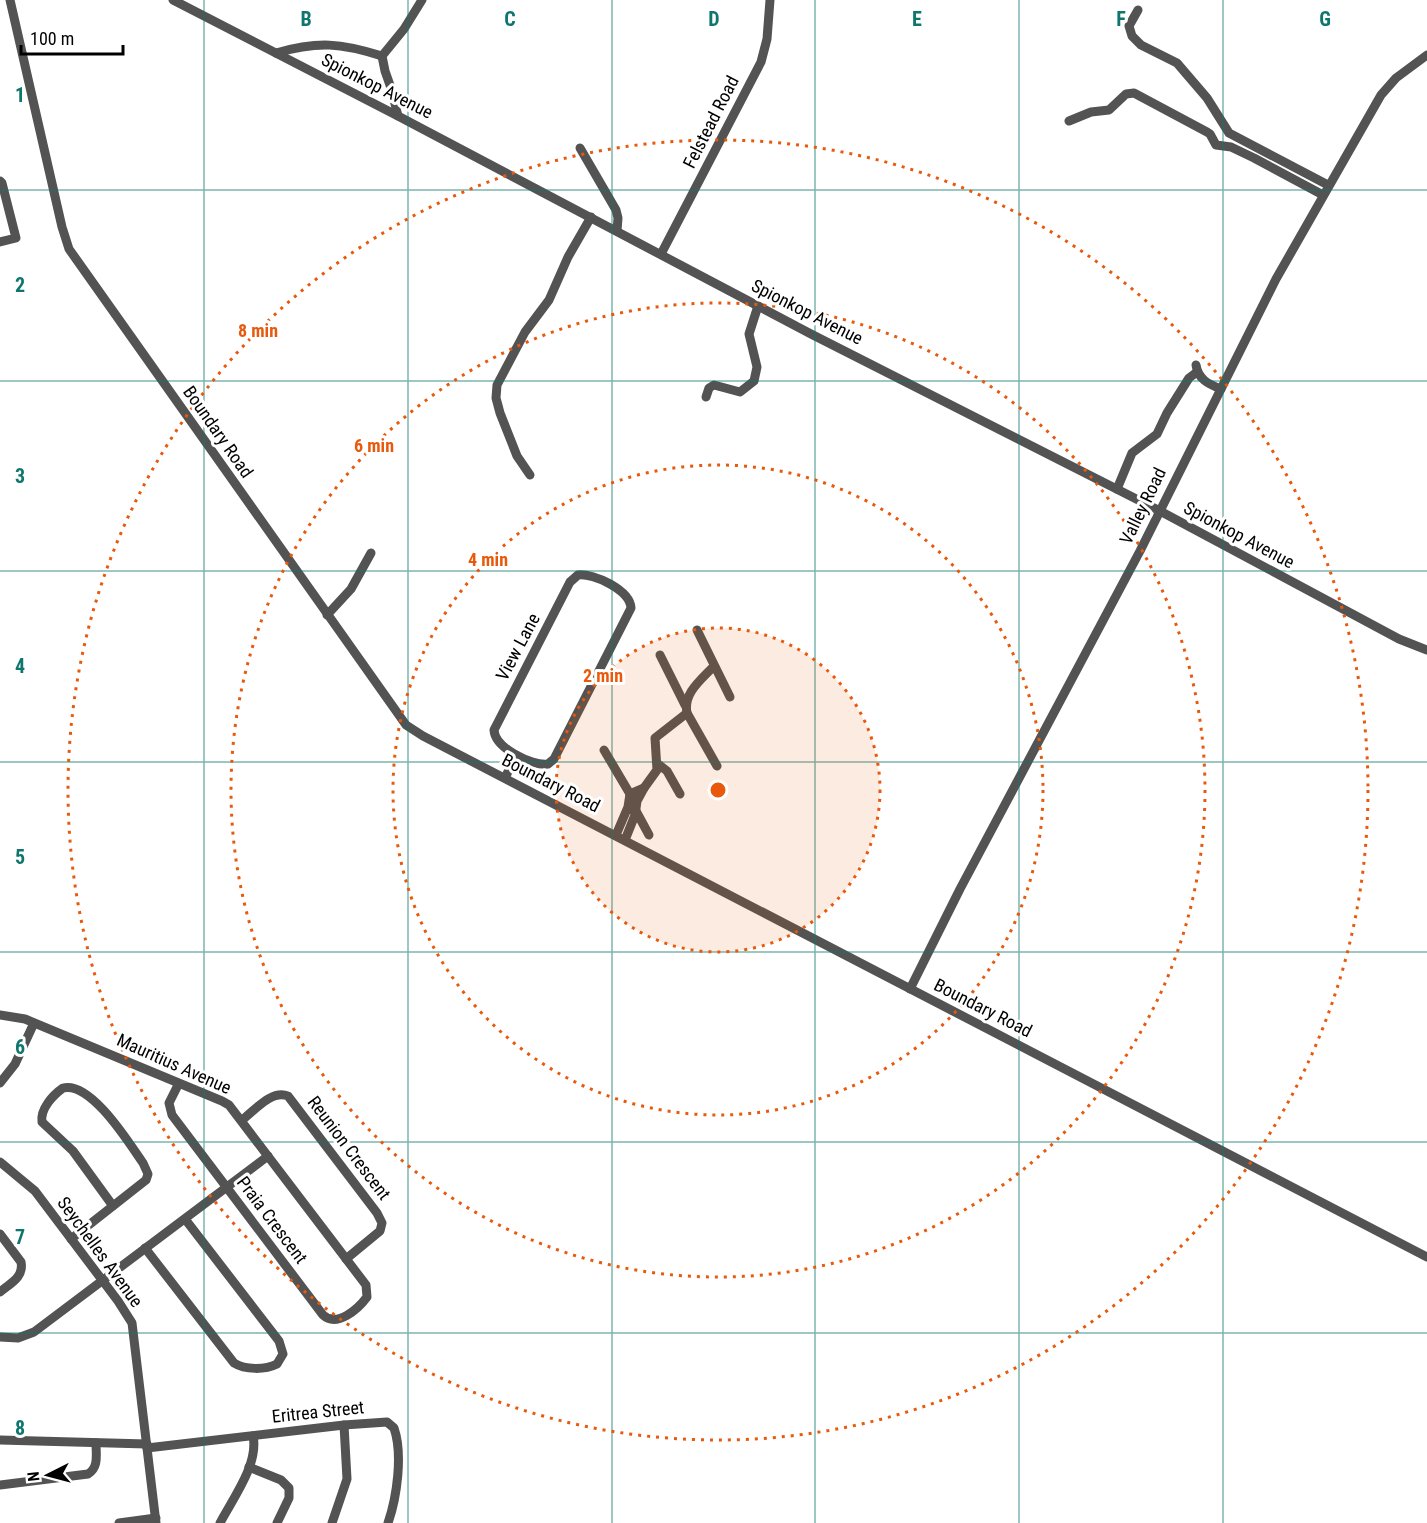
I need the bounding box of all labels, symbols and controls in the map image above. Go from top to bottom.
text: B [300,7,312,31]
text: C [504,7,516,31]
text: D [708,7,720,31]
text: E [912,7,922,31]
text: F [1116,7,1126,31]
text: G [1319,7,1331,31]
scale bar [21,18,123,56]
text: 100 m [30,28,74,49]
street label: Spionkop Avenue [318,48,436,123]
street label: Felstead Road [678,72,743,171]
text: 1 [15,83,25,107]
text: 2 [15,273,25,297]
street label: Spionkop Avenue [748,274,866,349]
text: 8 min [238,320,278,341]
street label: Boundary Road [179,382,258,482]
text: 6 min [354,435,394,456]
text: 3 [15,464,25,488]
street label: Valley Road [1115,464,1170,548]
street label: Spionkop Avenue [1180,497,1298,572]
text: 4 min [468,549,508,570]
street label: View Lane [491,610,544,684]
text: 4 [15,654,25,678]
text: 2 min [583,665,623,686]
street label: Boundary Road [499,749,604,816]
centre of rings [708,780,728,800]
text: 5 [15,845,25,869]
street label: Boundary Road [931,974,1036,1041]
street label: Mauritius Avenue [114,1029,235,1098]
text: 6 [15,1035,25,1059]
street label: Reunion Crescent [304,1092,395,1204]
street label: Praia Crescent [233,1172,312,1267]
street label: Seychelles Avenue [53,1192,148,1311]
text: 7 [15,1225,25,1249]
street label: Eritrea Street [271,1396,365,1427]
text: 8 [15,1416,25,1440]
north arrow [18,1445,78,1505]
text: N [24,1471,44,1482]

